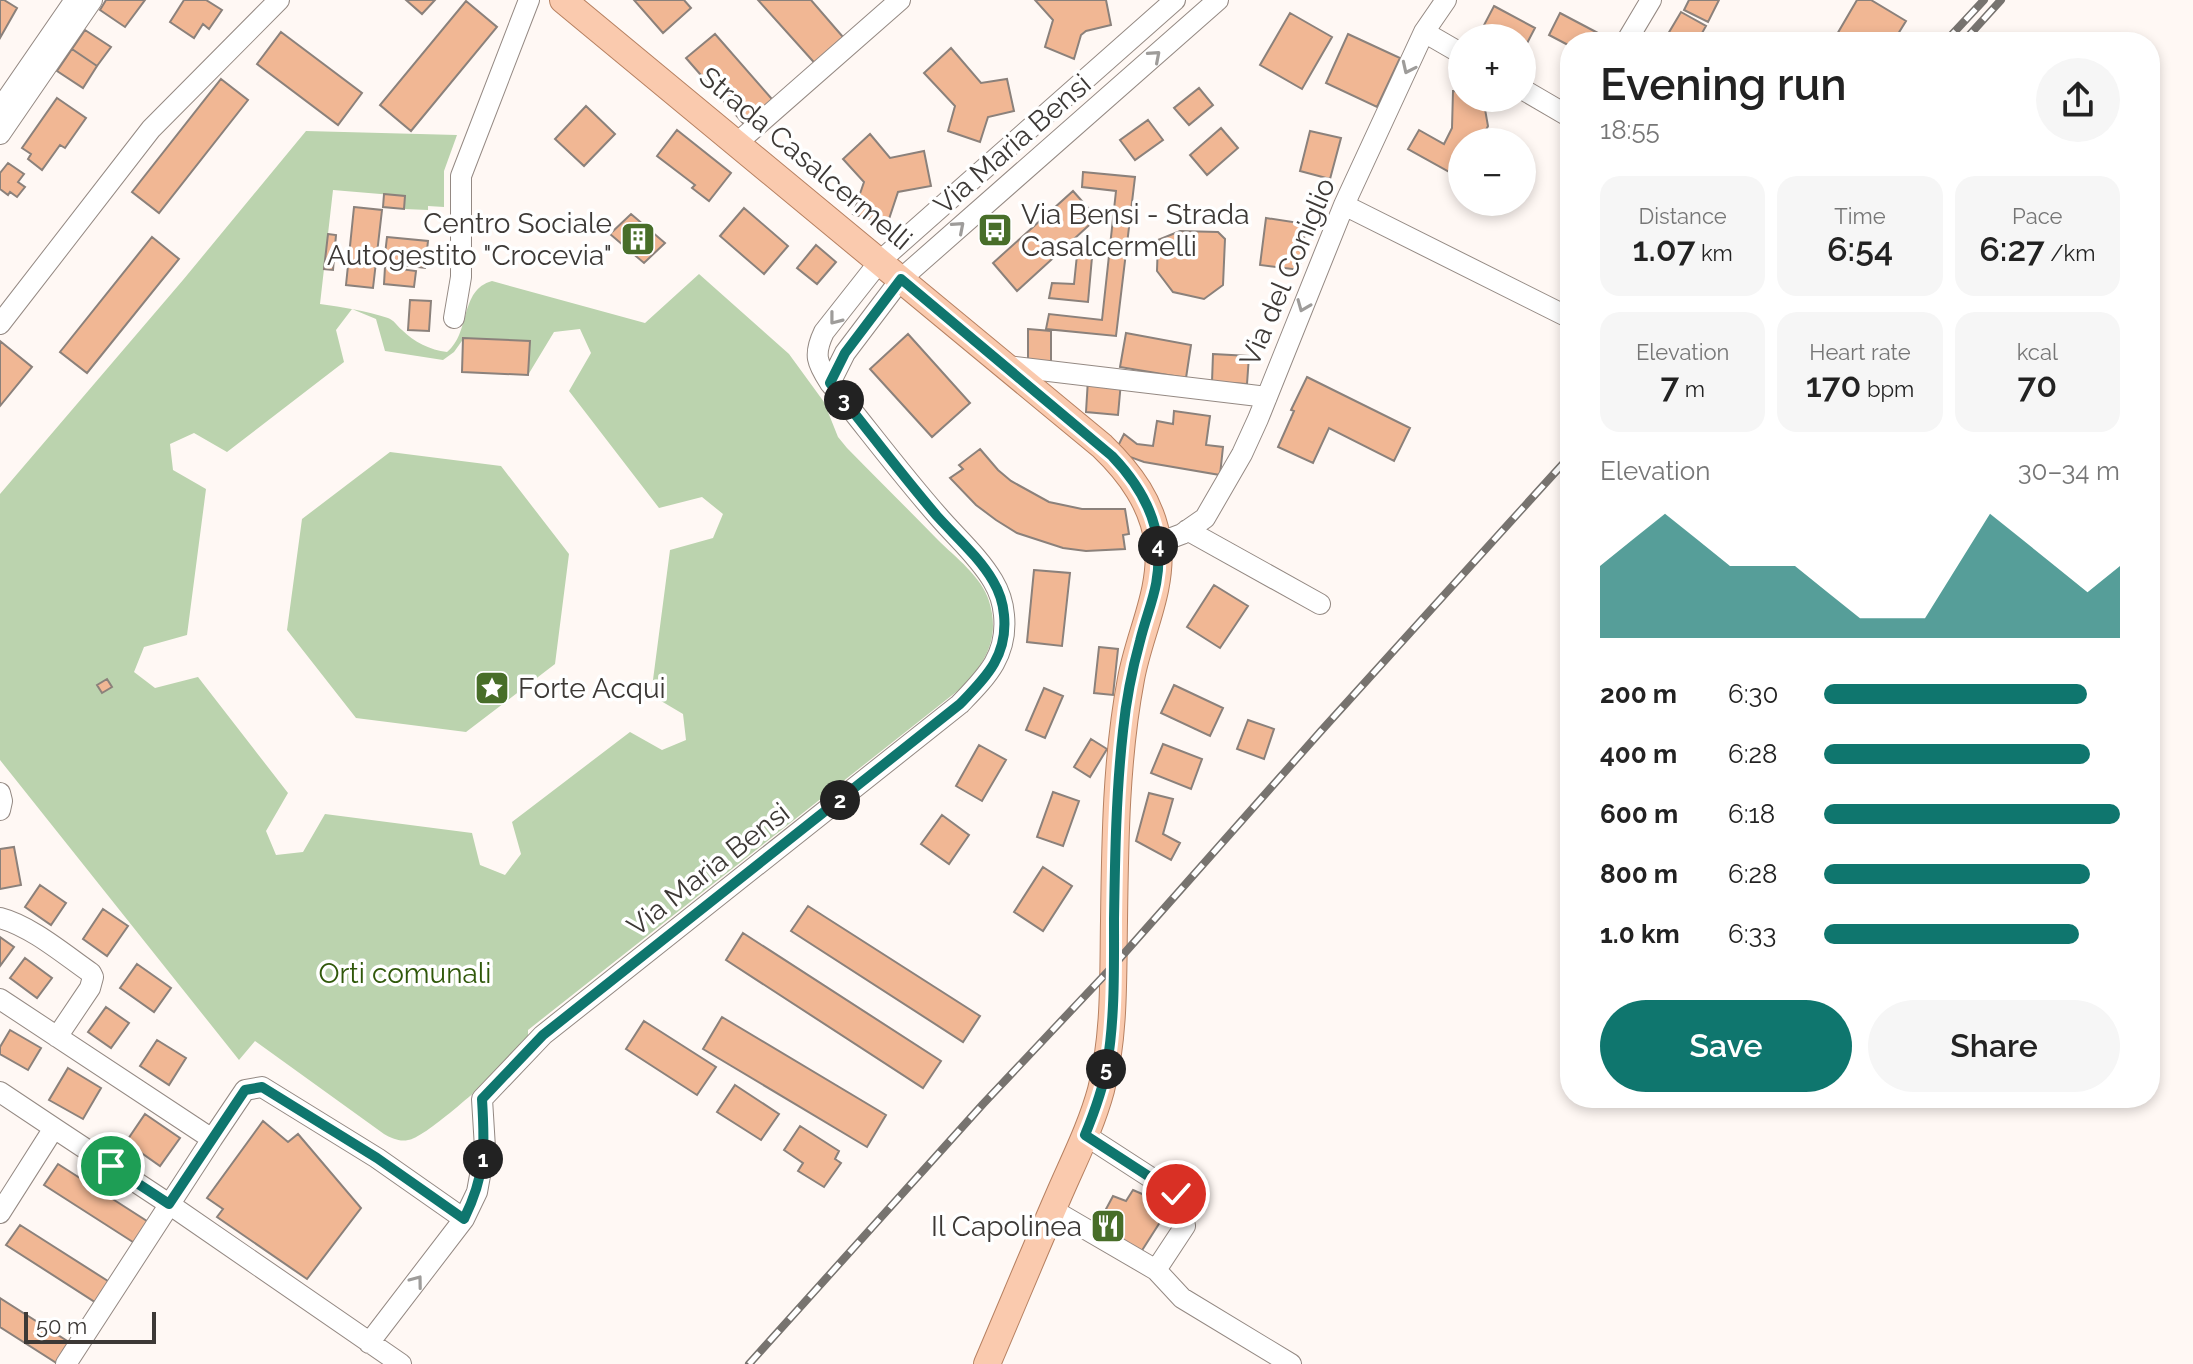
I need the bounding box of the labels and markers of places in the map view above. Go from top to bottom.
place label: Via Bensi - Strada Casalcermelli [1021,198,1249,263]
place label: Centro Sociale Autogestito "Crocevia" [327,207,612,272]
bus stop icon: Via Bensi - Strada Casalcermelli [976,211,1014,249]
building icon: Centro Sociale Autogestito "Crocevia" [619,220,657,258]
pin: 3 [824,380,864,420]
pin: 4 [1138,526,1178,566]
place icon: Forte Acqui [473,669,511,707]
place label: Forte Acqui [518,672,666,705]
pin: 2 [820,780,860,820]
pin: 5 [1086,1049,1126,1089]
pin [77,1132,145,1200]
pin: 1 [463,1139,503,1179]
pin [1142,1160,1210,1228]
restaurant icon: Il Capolinea [1089,1207,1127,1245]
place label: Il Capolinea [931,1210,1082,1243]

